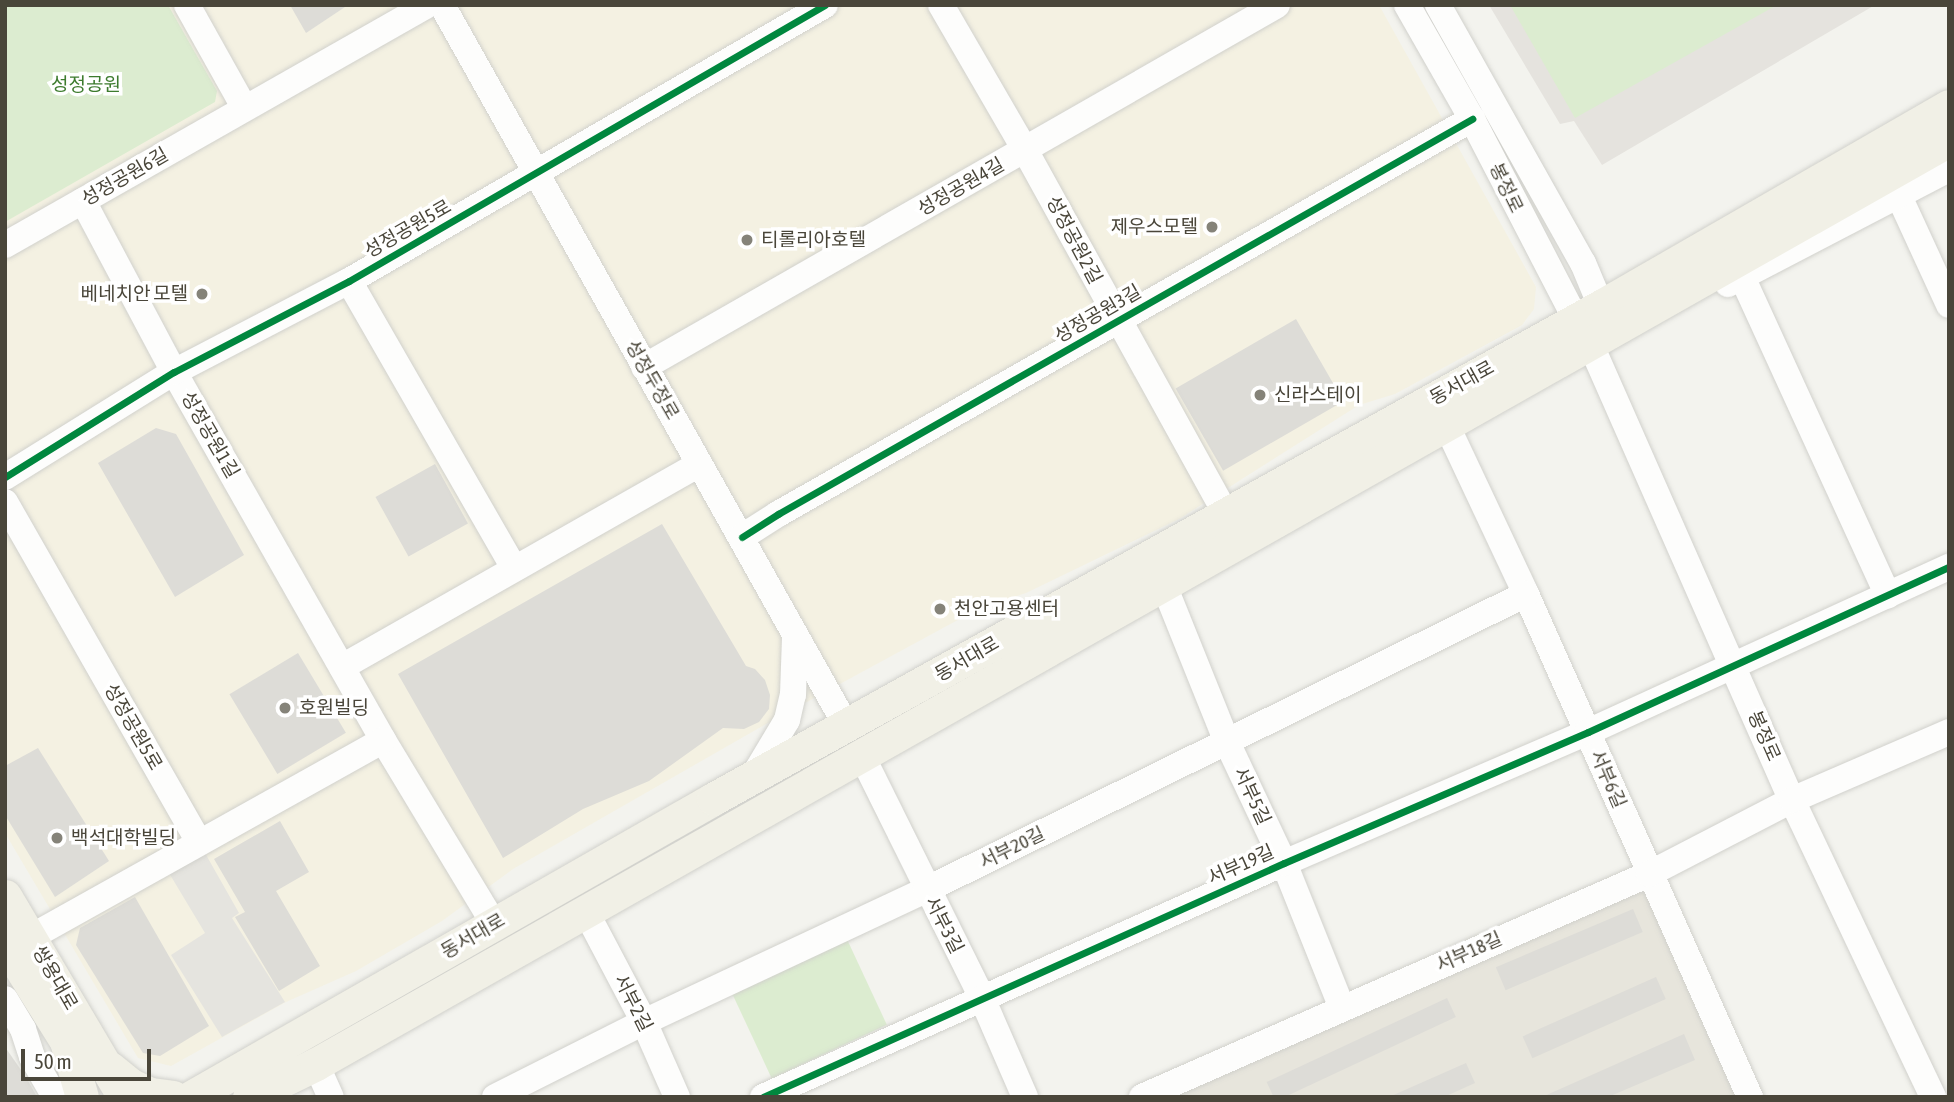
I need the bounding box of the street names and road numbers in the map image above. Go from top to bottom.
street label: 성정공원6길 [78,143,172,211]
street label: 성정공원4길 [914,153,1008,221]
street label: 봉정로 [1484,159,1528,217]
street label: 성정공원2길 [1041,192,1107,288]
street label: 성정공원5로 [361,195,455,263]
street label: 성정공원3길 [1051,280,1145,348]
street label: 성정두정로 [620,336,684,424]
street label: 동서대로 [1426,356,1498,410]
street label: 성정공원1길 [176,388,244,482]
street label: 동서대로 [931,632,1003,686]
street label: 성정공원5로 [99,680,167,774]
street label: 봉정로 [1743,707,1785,765]
street label: 서부6길 [1586,746,1630,812]
street label: 서부5길 [1229,763,1275,829]
street label: 서부20길 [975,822,1049,874]
street label: 서부19길 [1204,840,1278,890]
street label: 서부3길 [920,892,968,958]
street label: 동서대로 [437,909,509,963]
street label: 서부18길 [1432,927,1506,977]
street label: 쌍용대로 [28,942,82,1014]
street label: 서부2길 [609,970,657,1036]

